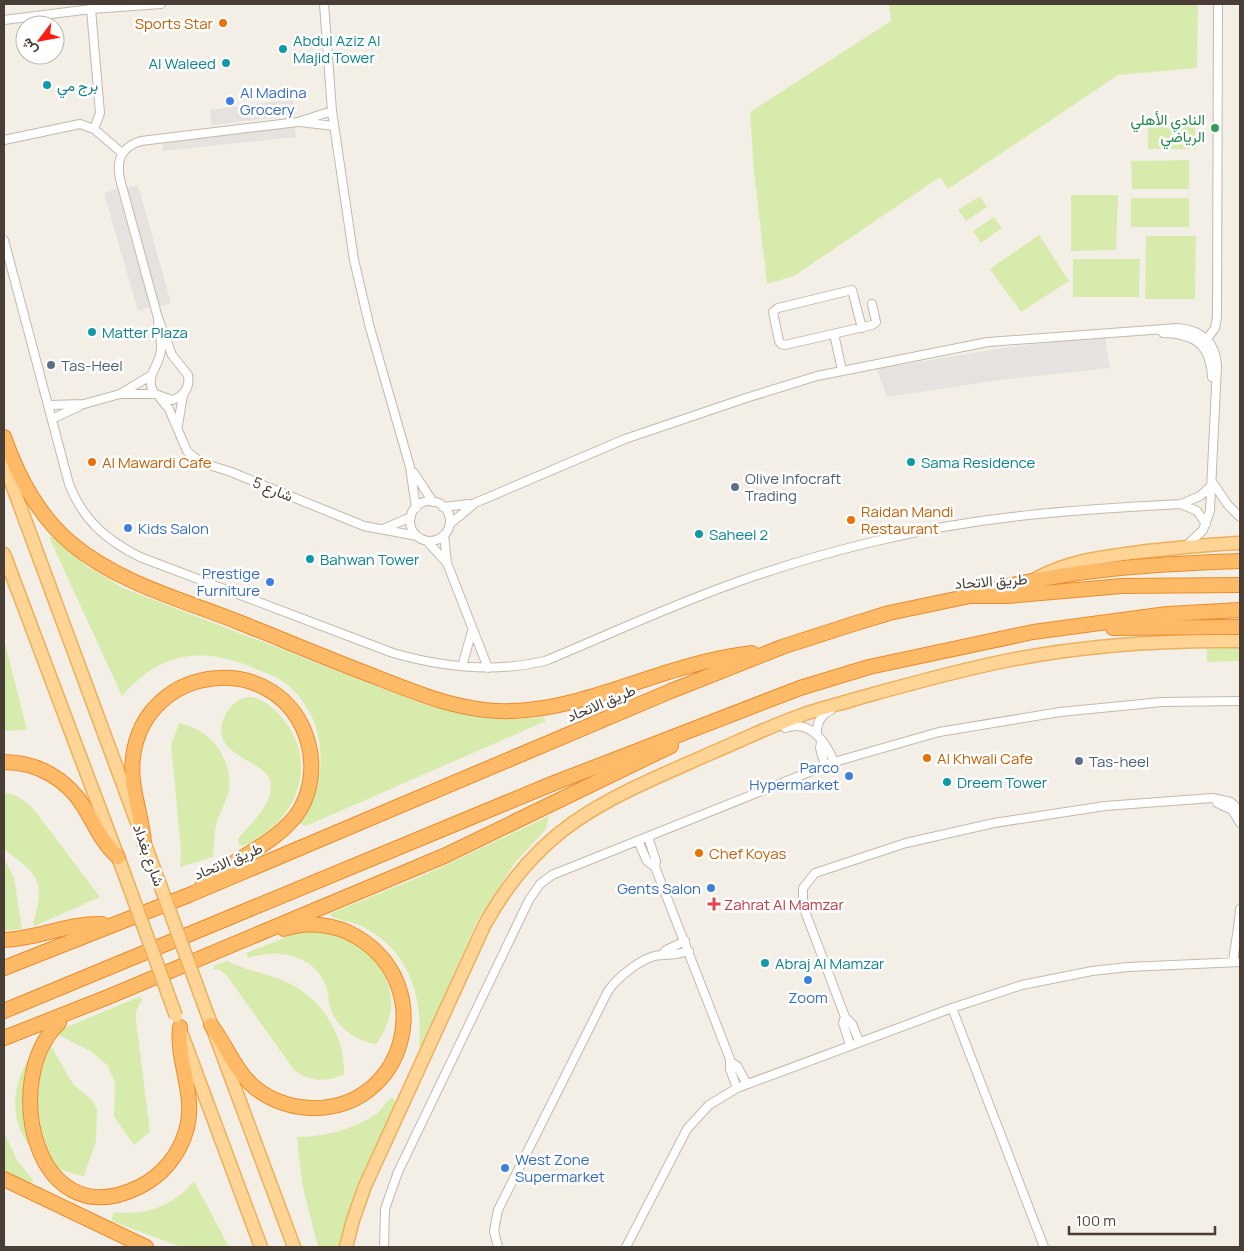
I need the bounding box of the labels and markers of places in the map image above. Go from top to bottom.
place label: Sports Star [135,13,214,34]
marker: Sports Star [217,17,229,29]
place label: Abdul Aziz Al Majid Tower [293,30,381,68]
marker: Abdul Aziz Al Majid Tower [277,43,289,55]
place label: Al Waleed [148,53,216,74]
marker: Al Waleed [220,57,232,69]
place label: برج مي [57,75,98,99]
marker: برج مي [41,79,53,91]
place label: Al Madina Grocery [240,82,307,120]
marker: Al Madina Grocery [224,95,236,107]
place label: النادي الأهلي الرياضي [1131,109,1205,150]
marker: النادي الأهلي الرياضي [1209,122,1221,134]
place label: Matter Plaza [102,322,188,343]
marker: Matter Plaza [86,326,98,338]
place label: Tas-Heel [61,355,123,376]
marker: Tas-Heel [45,359,57,371]
place label: Al Mawardi Cafe [102,452,212,473]
place label: Sama Residence [921,452,1036,473]
marker: Al Mawardi Cafe [86,456,98,468]
marker: Sama Residence [905,456,917,468]
place label: Olive Infocraft Trading [745,468,841,506]
marker: Olive Infocraft Trading [729,481,741,493]
place label: Raidan Mandi Restaurant [861,501,954,539]
marker: Raidan Mandi Restaurant [845,514,857,526]
place label: Kids Salon [138,518,209,539]
marker: Kids Salon [122,522,134,534]
place label: Saheel 2 [709,524,768,545]
marker: Saheel 2 [693,528,705,540]
place label: Bahwan Tower [320,549,420,570]
marker: Bahwan Tower [304,553,316,565]
place label: Prestige Furniture [197,563,260,601]
marker: Prestige Furniture [264,576,276,588]
place label: Al Khwali Cafe [937,748,1033,769]
place label: Tas-heel [1089,751,1149,772]
marker: Al Khwali Cafe [921,752,933,764]
marker: Tas-heel [1073,755,1085,767]
place label: Parco Hypermarket [749,757,839,795]
marker: Parco Hypermarket [843,770,855,782]
place label: Dreem Tower [957,772,1048,793]
marker: Dreem Tower [941,776,953,788]
place label: Chef Koyas [709,843,787,864]
marker: Chef Koyas [693,847,705,859]
place label: Gents Salon [617,878,701,899]
marker: Gents Salon [705,882,717,894]
place label: Zahrat Al Mamzar [724,894,844,915]
marker: Zahrat Al Mamzar [708,898,720,910]
place label: Abraj Al Mamzar [775,953,885,974]
marker: Abraj Al Mamzar [759,957,771,969]
marker: Zoom [802,974,814,986]
place label: Zoom [788,987,828,1008]
place label: West Zone Supermarket [515,1149,605,1187]
marker: West Zone Supermarket [499,1162,511,1174]

